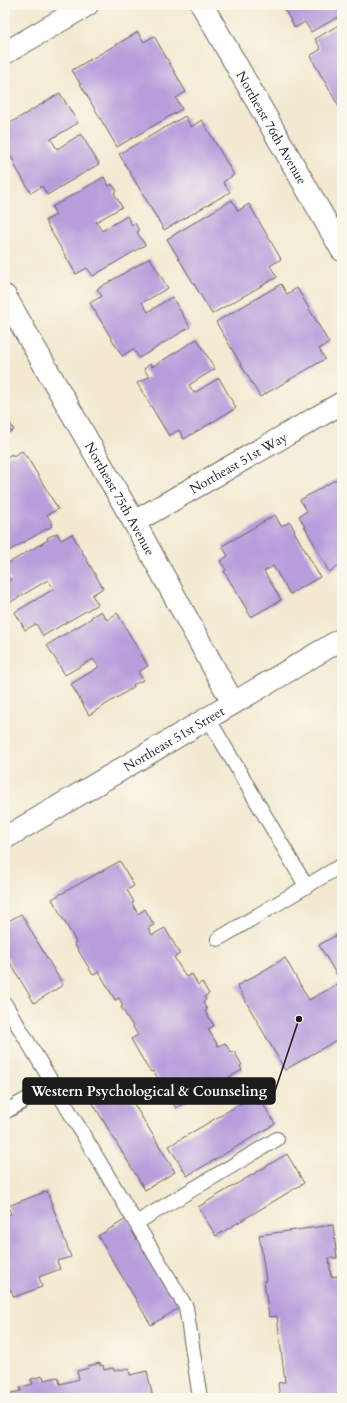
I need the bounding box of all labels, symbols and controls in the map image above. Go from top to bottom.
street label: Northeast 76th Avenue [232,68,311,188]
street label: Northeast 51st Way [187,428,291,498]
street label: Northeast 75th Avenue [80,439,159,559]
street label: Northeast 51st Street [121,702,228,776]
callout: Western Psychological & Counseling [23,1078,275,1104]
text: Western Psychological & Counseling [30,1082,268,1101]

